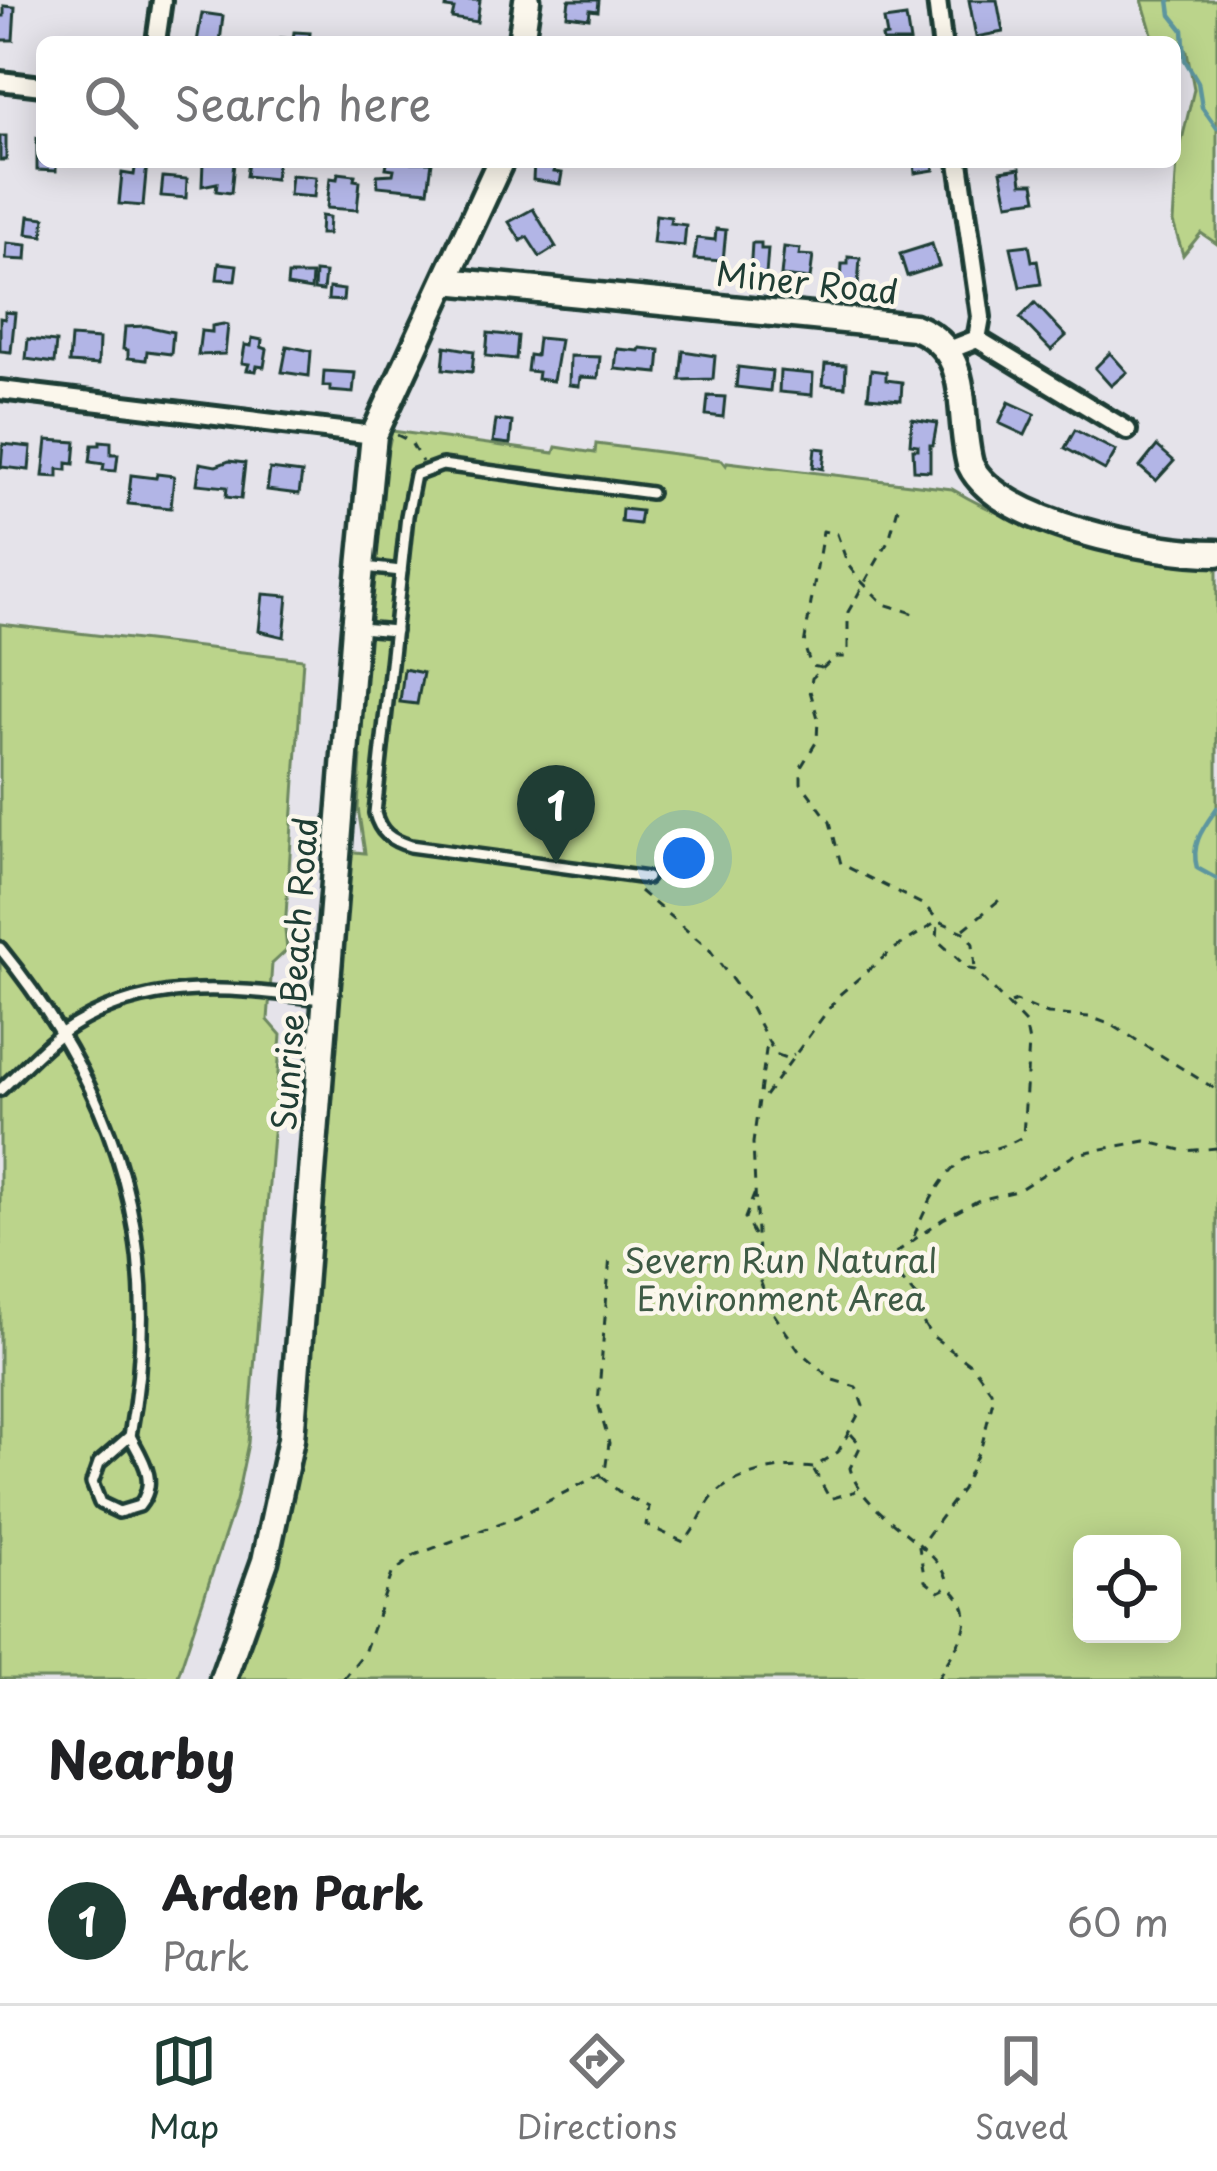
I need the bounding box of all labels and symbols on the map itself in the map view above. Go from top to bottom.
street label: Miner Road [714,247,901,315]
pin: 1 [517,765,595,864]
street label: Sunrise Beach Road [257,815,329,1132]
your location [654,828,714,888]
park label: Severn Run Natural Environment Area [625,1234,937,1322]

